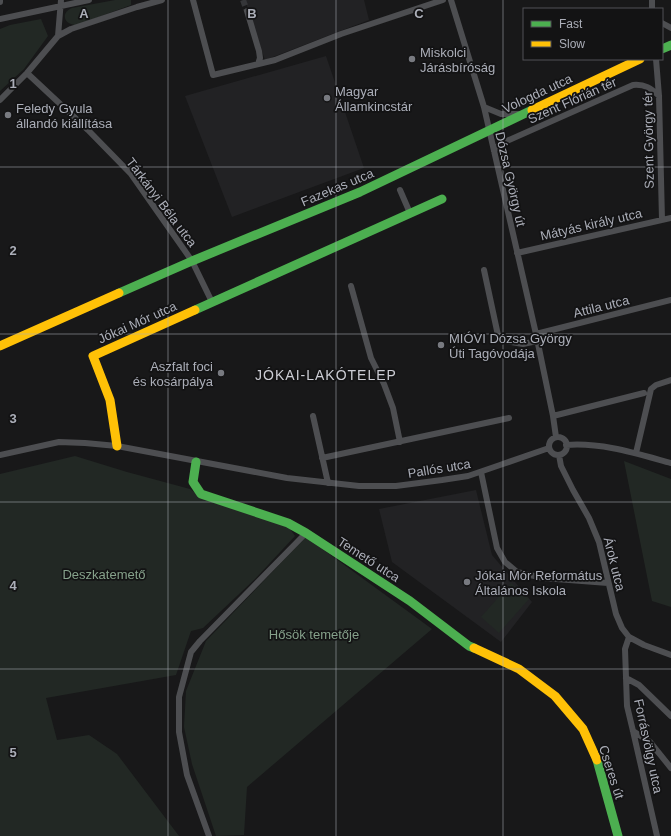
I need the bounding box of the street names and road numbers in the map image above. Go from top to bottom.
street label: Vologda utca [500,70,575,116]
street label: Szent Flórián tér [526,74,619,127]
street label: Szent György tér [640,90,657,189]
street label: Dózsa György út [492,130,529,228]
street label: Tárkányi Béla utca [123,155,200,250]
street label: Fazekas utca [299,165,376,209]
street label: Mátyás király utca [539,205,644,243]
street label: Attila utca [572,292,631,321]
street label: Jókai Mór utca [96,298,180,347]
street label: Pallós utca [406,456,472,481]
street label: Temető utca [335,534,403,585]
street label: Árok utca [601,536,629,593]
street label: Forrásvölgy utca [631,698,666,795]
street label: Cseres út [596,743,627,801]

